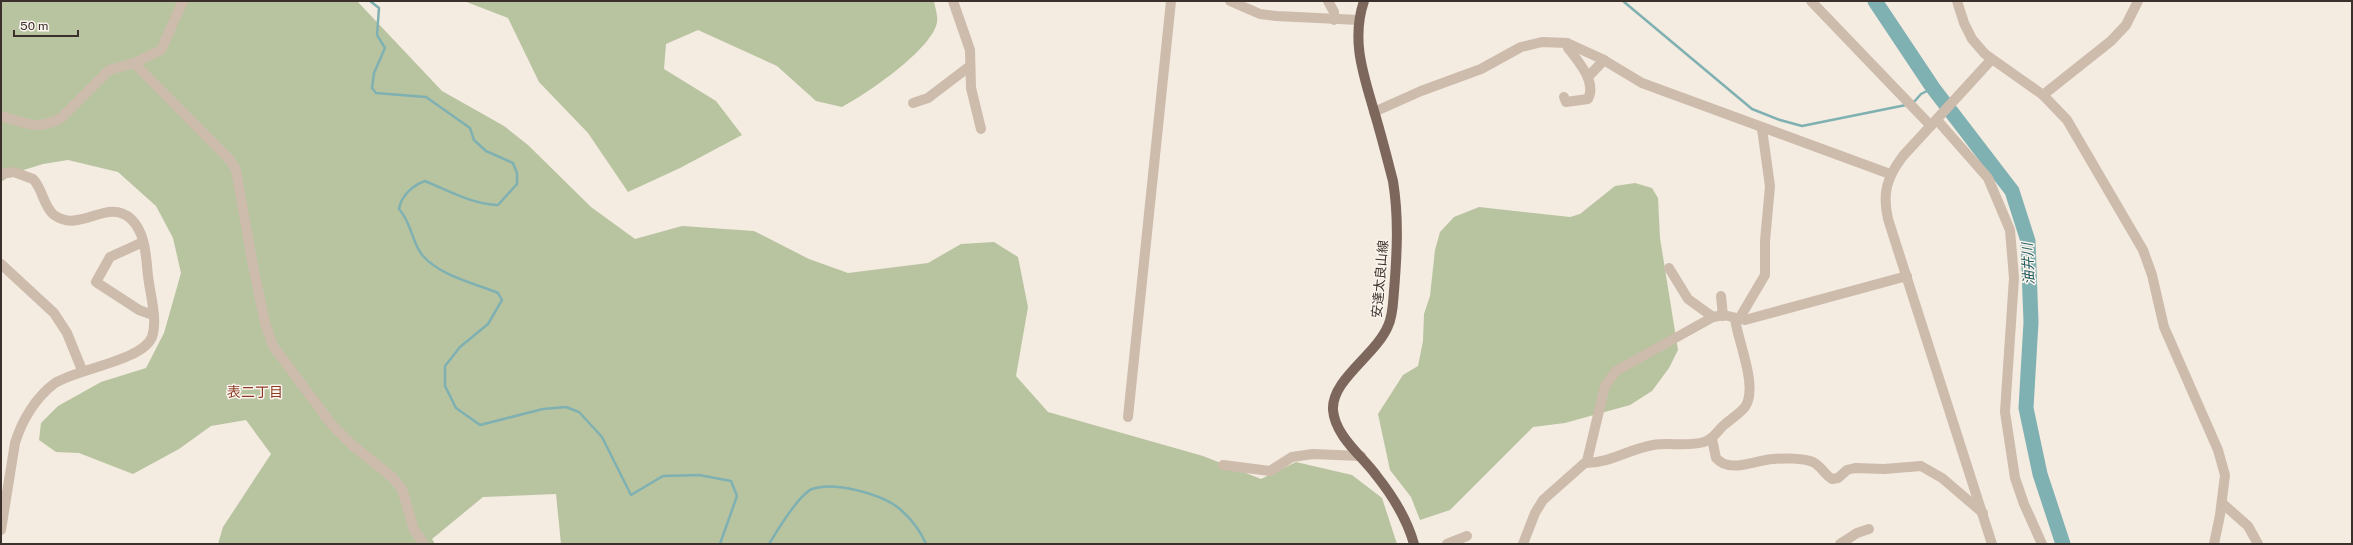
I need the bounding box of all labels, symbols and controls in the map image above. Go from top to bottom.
scale bar [14,12,78,38]
text: 50 m [20,19,48,33]
street label: 安達太良山線 [1369,239,1391,319]
water label: 油井川 [2019,241,2037,285]
district label: 表二丁目 [227,384,283,400]

